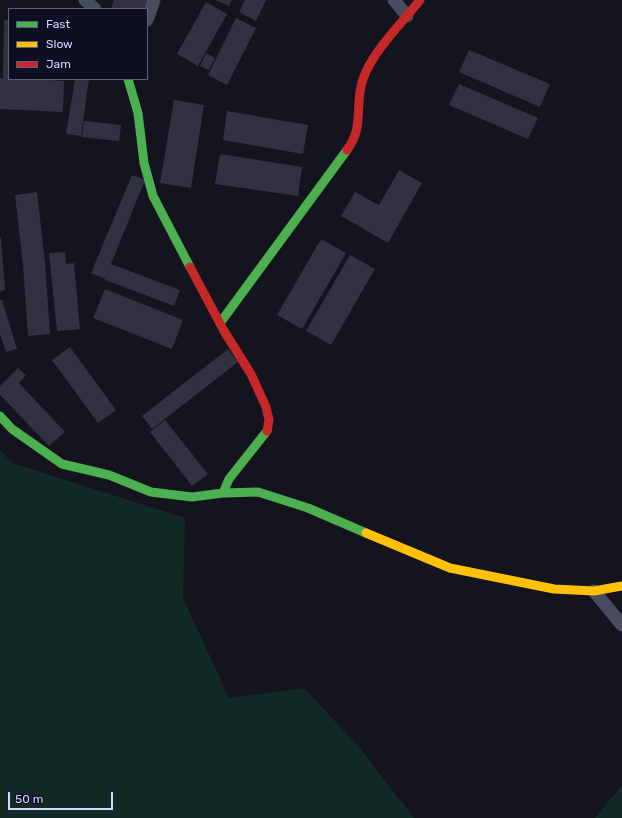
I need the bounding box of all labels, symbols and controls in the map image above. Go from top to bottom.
legend [8,8,148,80]
text: Fast [46,17,70,31]
text: Slow [46,37,73,51]
text: Jam [46,57,71,71]
scale bar [10,784,115,810]
text: 50 m [15,792,43,806]

